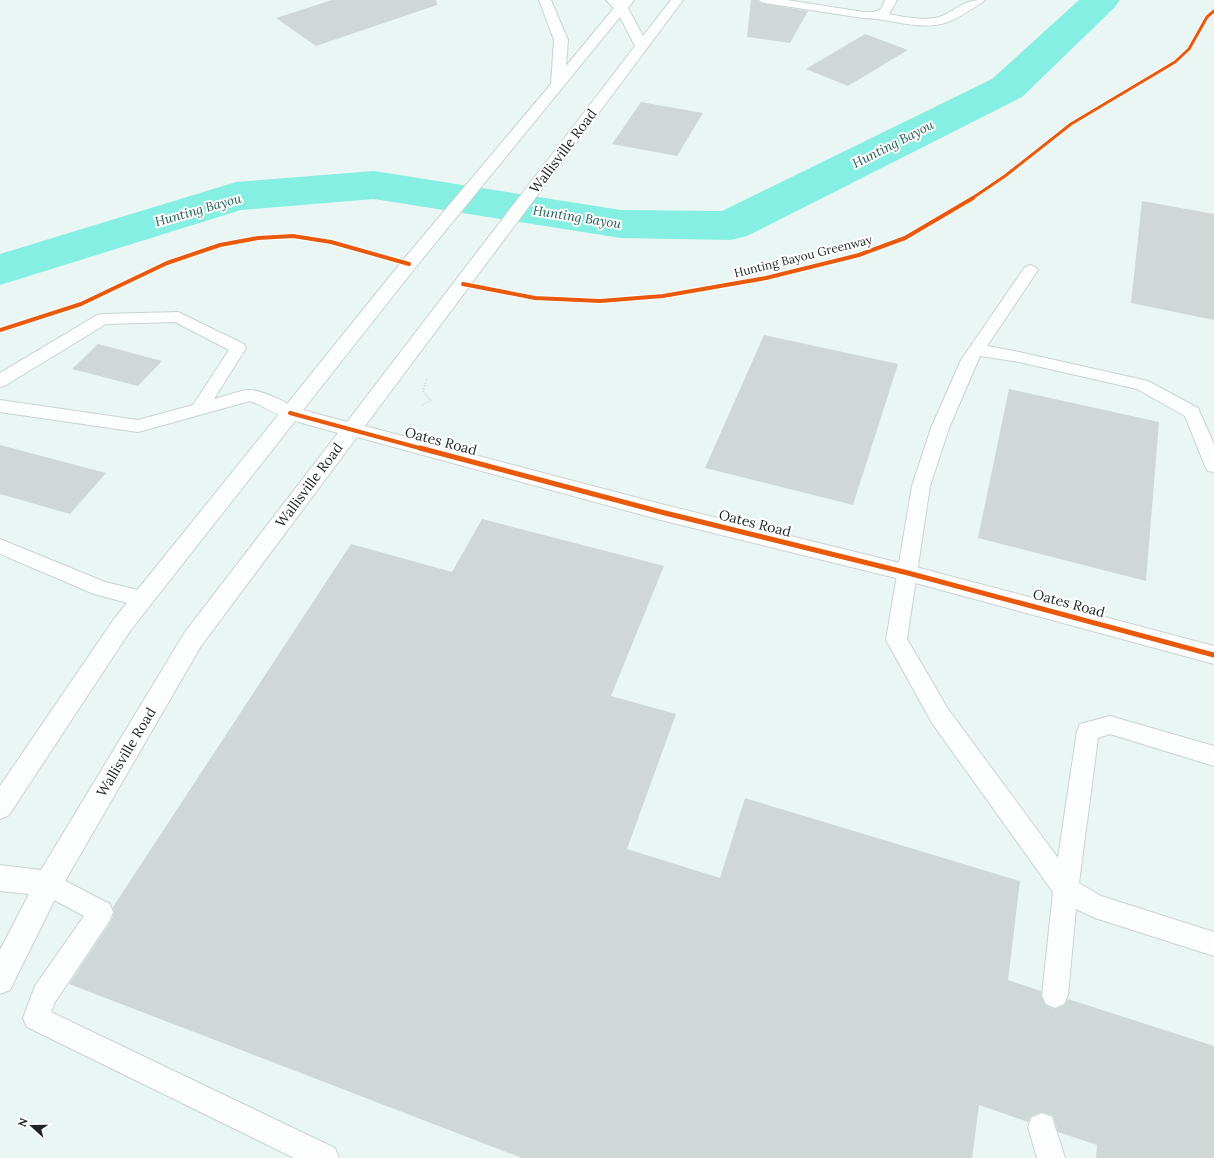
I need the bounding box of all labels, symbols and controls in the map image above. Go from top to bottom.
street label: Wallisville Road [525,105,601,197]
water label: Hunting Bayou [849,116,937,172]
water label: Hunting Bayou [153,189,243,230]
water label: Hunting Bayou [532,202,623,232]
street label: Hunting Bayou Greenway [732,231,874,280]
street label: Oates Road [403,423,479,459]
street label: Wallisville Road [271,439,347,531]
street label: Oates Road [717,505,793,541]
street label: Oates Road [1031,585,1107,621]
street label: Wallisville Road [92,704,160,800]
north arrow [12,1106,52,1146]
text: N [15,1115,31,1129]

